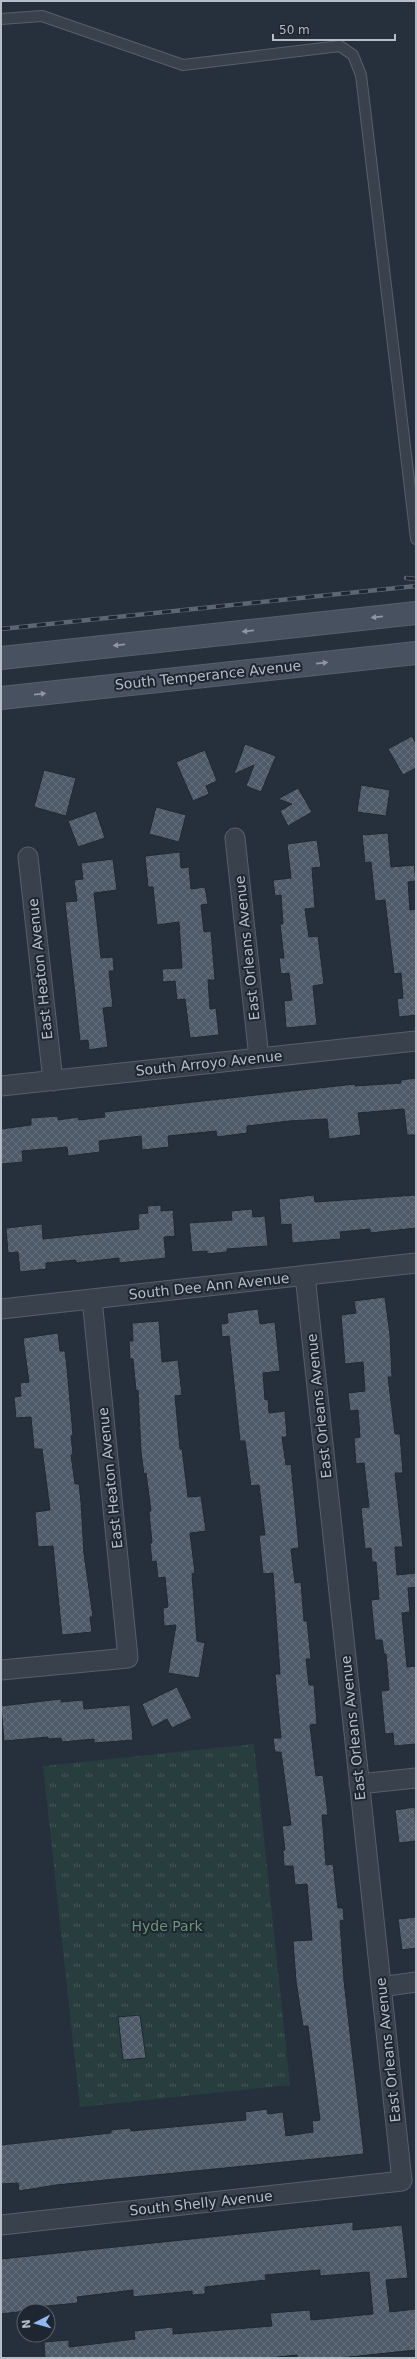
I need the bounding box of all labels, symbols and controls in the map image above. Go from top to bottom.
scale bar [273,16,395,42]
text: 50 m [279,23,310,37]
one-way arrow [371,614,383,621]
one-way arrow [242,628,254,635]
one-way arrow [113,642,125,649]
street label: South Temperance Avenue [114,657,302,693]
one-way arrow [316,660,328,666]
one-way arrow [34,691,46,697]
street label: East Orleans Avenue [231,875,263,1021]
street label: East Heaton Avenue [25,898,55,1040]
street label: South Arroyo Avenue [135,1047,283,1079]
street label: South Dee Ann Avenue [128,1270,290,1302]
street label: East Orleans Avenue [303,1333,335,1479]
street label: East Heaton Avenue [95,1407,125,1549]
street label: East Orleans Avenue [337,1655,369,1801]
park label: Hyde Park [131,1918,203,1934]
street label: East Orleans Avenue [372,1977,404,2123]
street label: South Shelly Avenue [129,2188,273,2218]
north arrow [16,2303,56,2343]
text: N [20,2319,33,2329]

